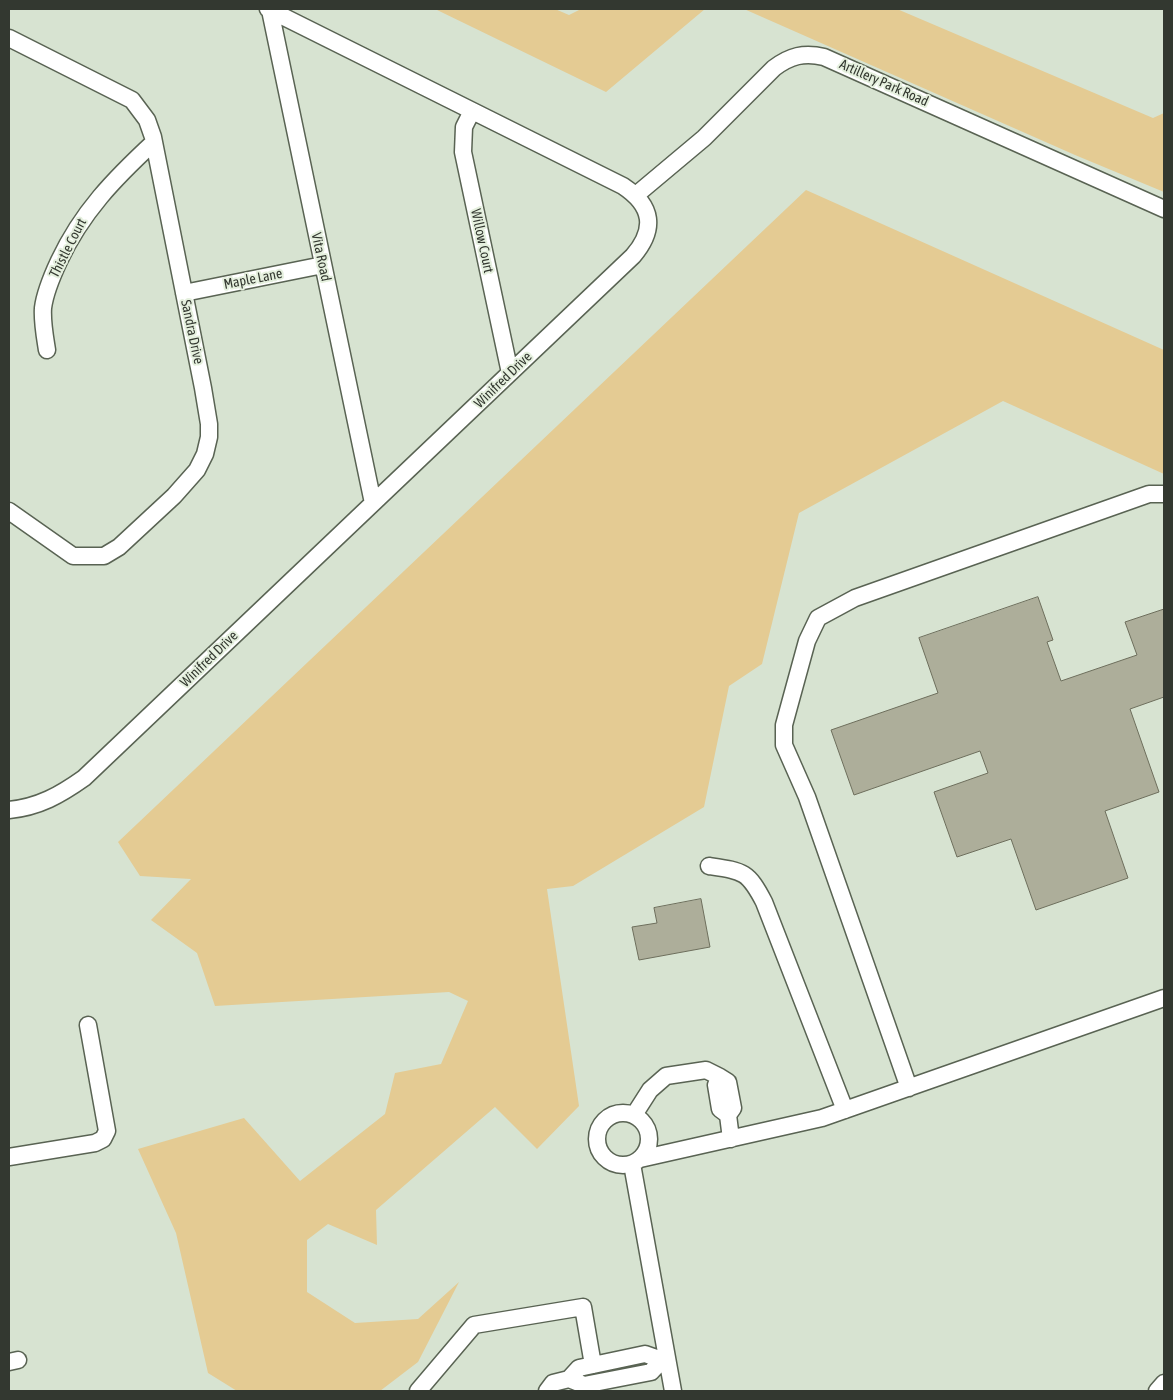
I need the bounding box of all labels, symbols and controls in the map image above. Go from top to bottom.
street label: Artillery Park Road [837,56,931,110]
street label: Willow Court [467,207,497,275]
street label: Thistle Court [46,216,90,280]
street label: Vita Road [308,231,334,283]
street label: Maple Lane [222,265,284,293]
street label: Sandra Drive [177,298,207,366]
street label: Winifred Drive [471,348,535,412]
street label: Winifred Drive [177,627,241,691]

